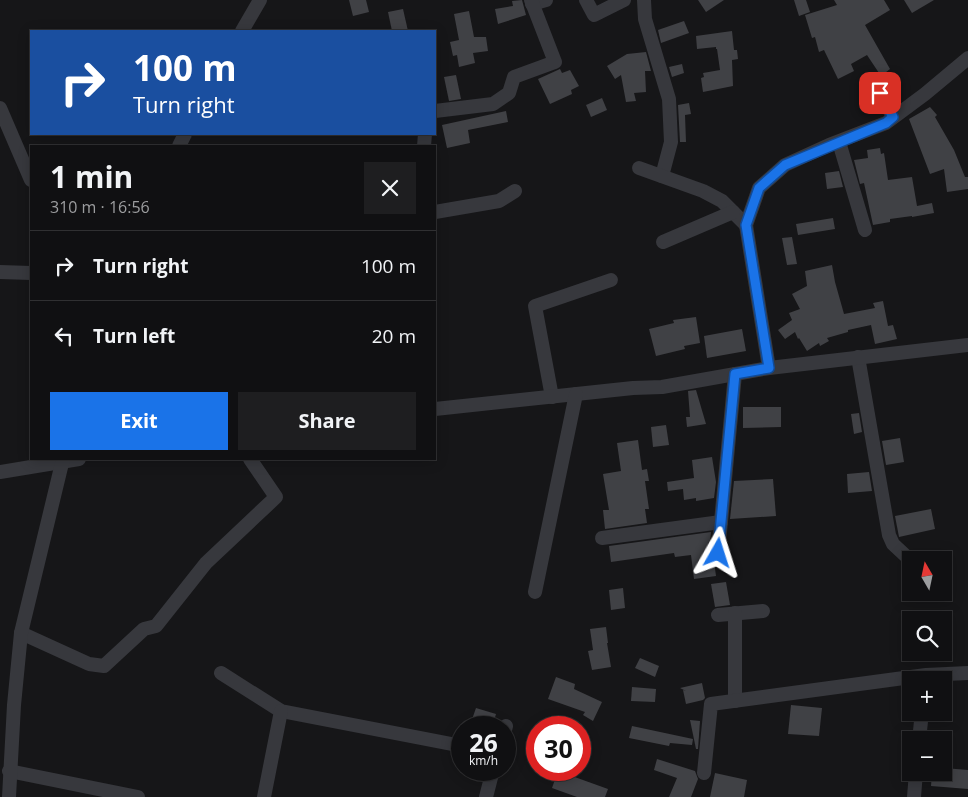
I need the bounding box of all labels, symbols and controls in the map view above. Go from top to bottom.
text: 100 m [133,44,237,91]
icon: right [50,50,115,115]
pin [859,72,901,114]
icon: arrive [866,79,894,107]
text: Turn right [133,89,235,119]
text: 1 min [50,156,133,197]
button: close [364,162,416,214]
text: 310 m · 16:56 [50,196,150,218]
icon: right [50,252,78,280]
text: Turn right [93,253,188,279]
text: 100 m [361,253,416,279]
icon: left [50,322,78,350]
text: Turn left [93,323,175,349]
text: 20 m [372,323,416,349]
button: Exit [50,392,228,450]
button: Share [238,392,416,450]
position arrow [691,526,743,578]
north arrow [902,551,952,601]
map controls [902,551,952,781]
button: search [902,611,952,661]
button: + [902,671,952,721]
speed limit sign: 30 [526,716,591,781]
text: 26 [469,725,498,759]
button: − [902,731,952,781]
text: km/h [469,752,498,769]

